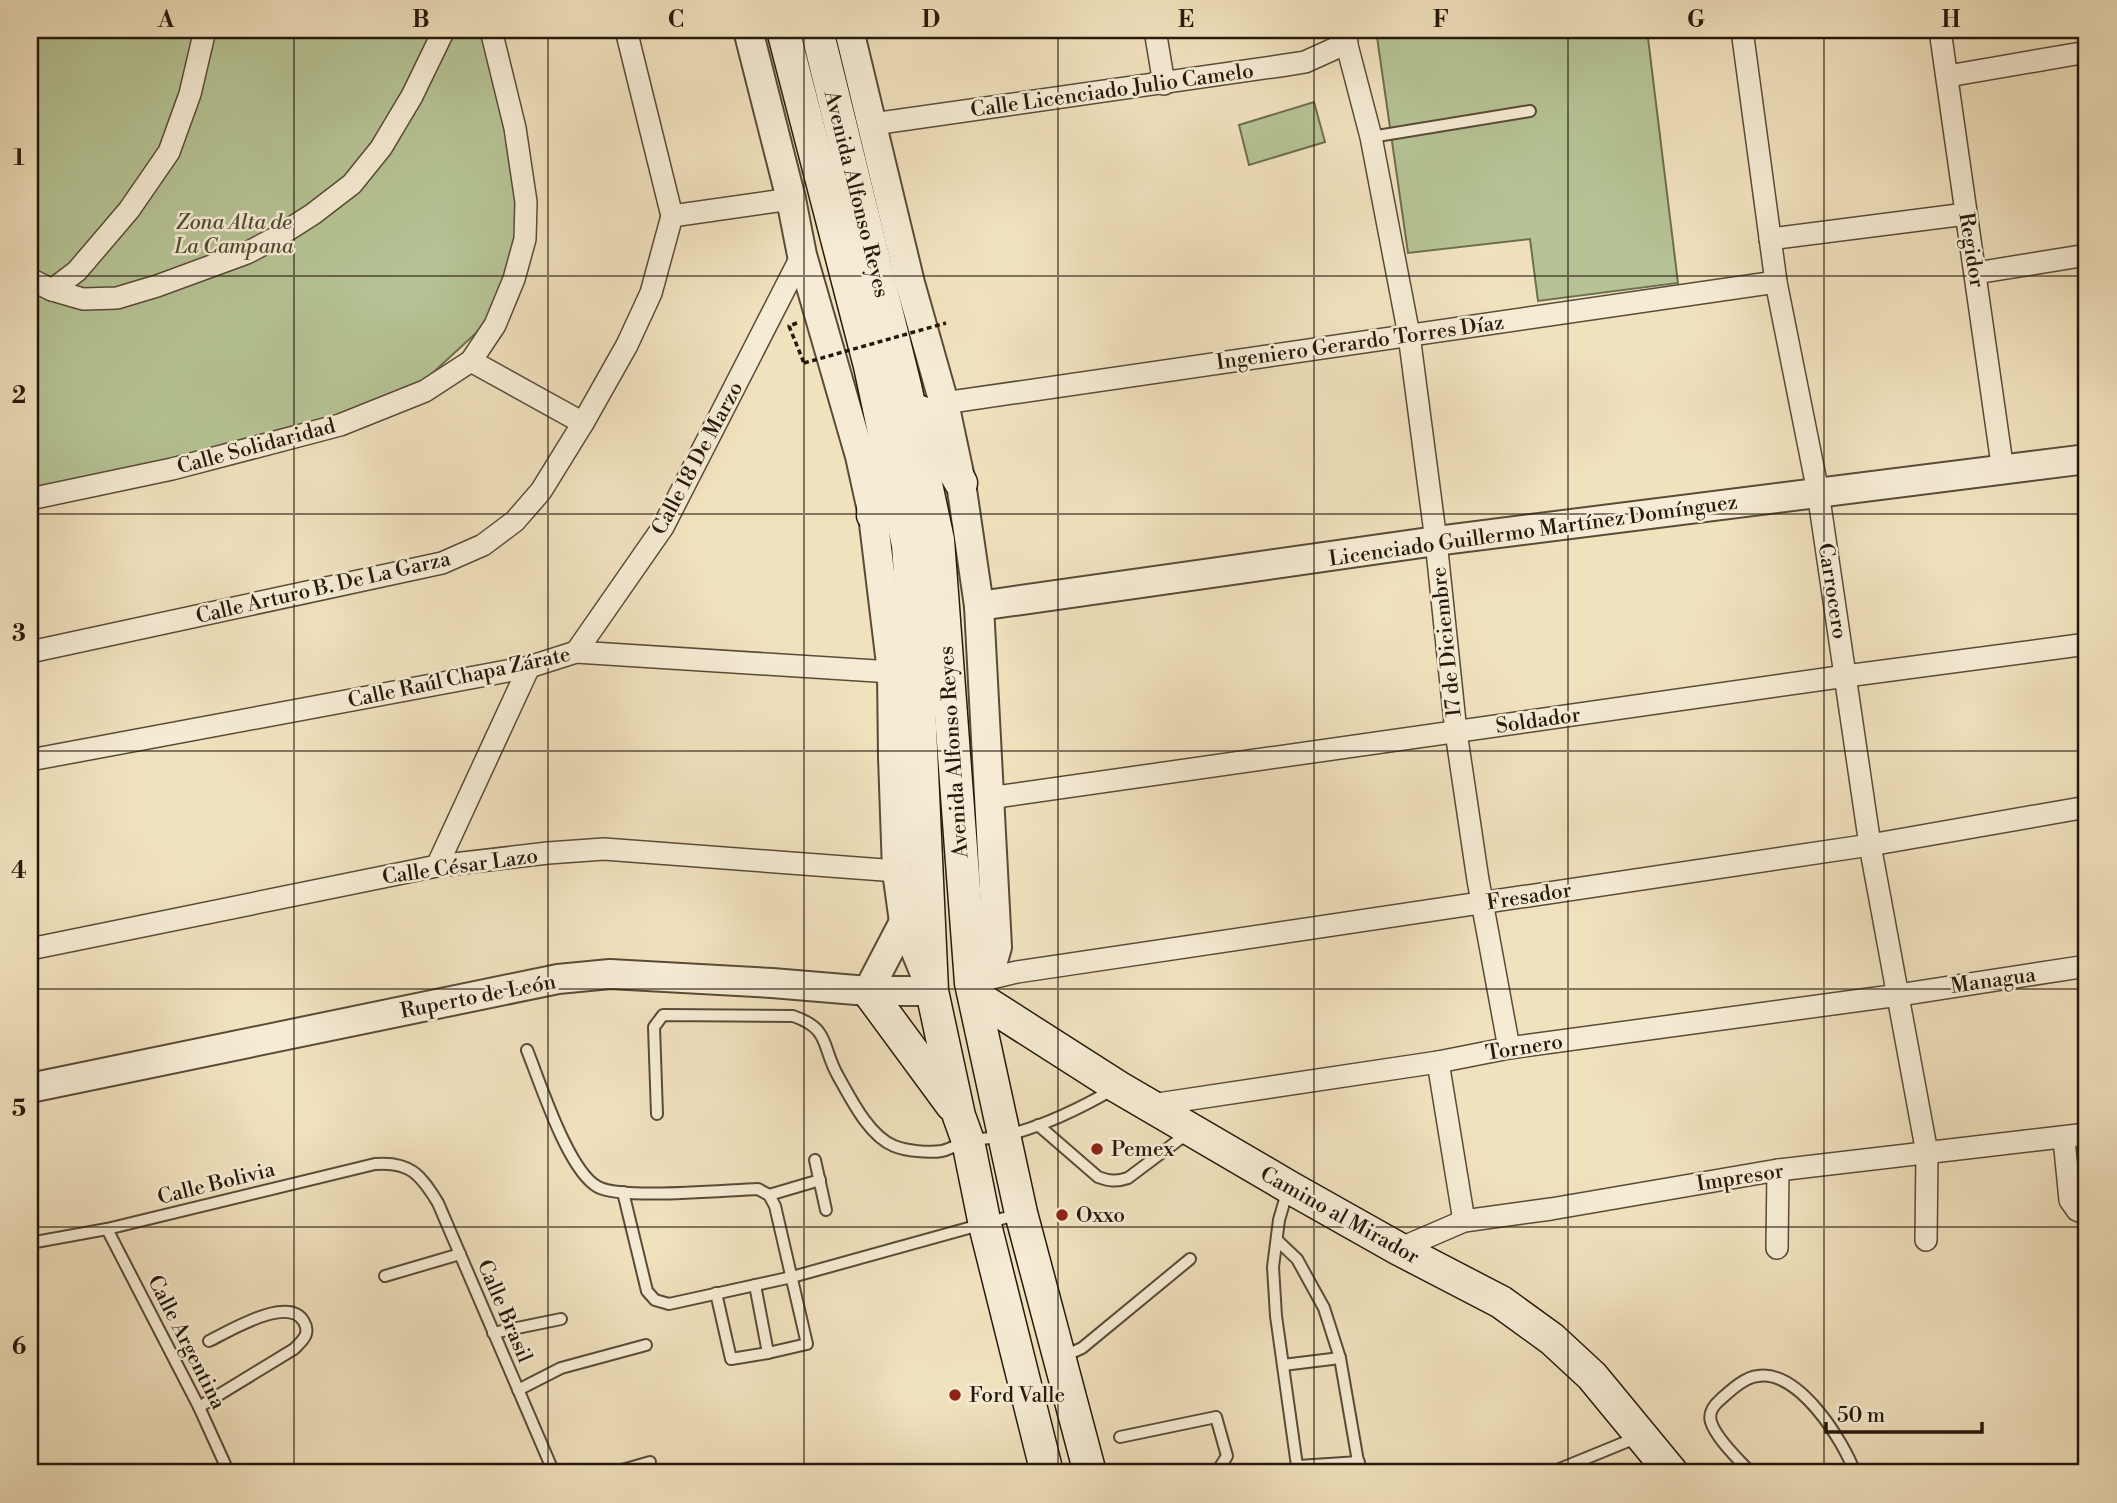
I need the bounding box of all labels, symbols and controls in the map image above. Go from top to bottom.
text: A [157,6,175,34]
text: B [412,6,430,34]
text: C [668,6,684,34]
text: D [922,6,940,34]
text: E [1178,6,1194,34]
text: F [1433,6,1449,34]
text: G [1687,6,1705,34]
text: H [1942,6,1961,34]
street label: Calle Licenciado Julio Camelo [969,58,1255,124]
street label: Avenida Alfonso Reyes [817,87,894,300]
text: 1 [13,144,25,172]
park label: Zona Alta de La Campana [174,210,294,260]
street label: Regidor [1952,211,1990,290]
street label: Ingeniero Gerardo Torres Díaz [1214,310,1506,376]
street label: Calle 18 De Marzo [647,377,749,539]
text: 2 [12,382,26,410]
street label: Calle Solidaridad [174,413,338,481]
street label: Licenciado Guillermo Martínez Domínguez [1327,489,1739,573]
street label: Carrocero [1812,541,1852,641]
street label: Calle Arturo B. De La Garza [193,546,453,630]
street label: 17 de Diciembre [1426,565,1468,718]
text: 3 [12,620,26,648]
street label: Calle Raúl Chapa Zárate [345,642,573,714]
street label: Avenida Alfonso Reyes [934,645,974,860]
street label: Soldador [1494,702,1582,740]
street label: Calle César Lazo [381,843,540,891]
text: 4 [11,857,27,885]
street label: Fresador [1485,877,1574,917]
street label: Managua [1949,962,2038,1000]
street label: Ruperto de León [398,969,559,1025]
street label: Tornero [1484,1029,1565,1067]
text: 5 [12,1095,26,1123]
place label: Pemex [1111,1137,1175,1163]
marker: Pemex [1089,1141,1105,1157]
street label: Calle Bolivia [155,1157,278,1211]
street label: Impresor [1695,1158,1786,1198]
street label: Camino al Mirador [1255,1161,1424,1270]
place label: Oxxo [1076,1203,1125,1229]
marker: Oxxo [1054,1207,1070,1223]
street label: Calle Brasil [471,1256,537,1367]
street label: Calle Argentina [141,1271,231,1414]
text: 6 [12,1333,26,1361]
place label: Ford Valle [969,1383,1065,1409]
marker: Ford Valle [947,1387,963,1403]
scale bar [1826,1391,1982,1435]
text: 50 m [1837,1403,1885,1429]

